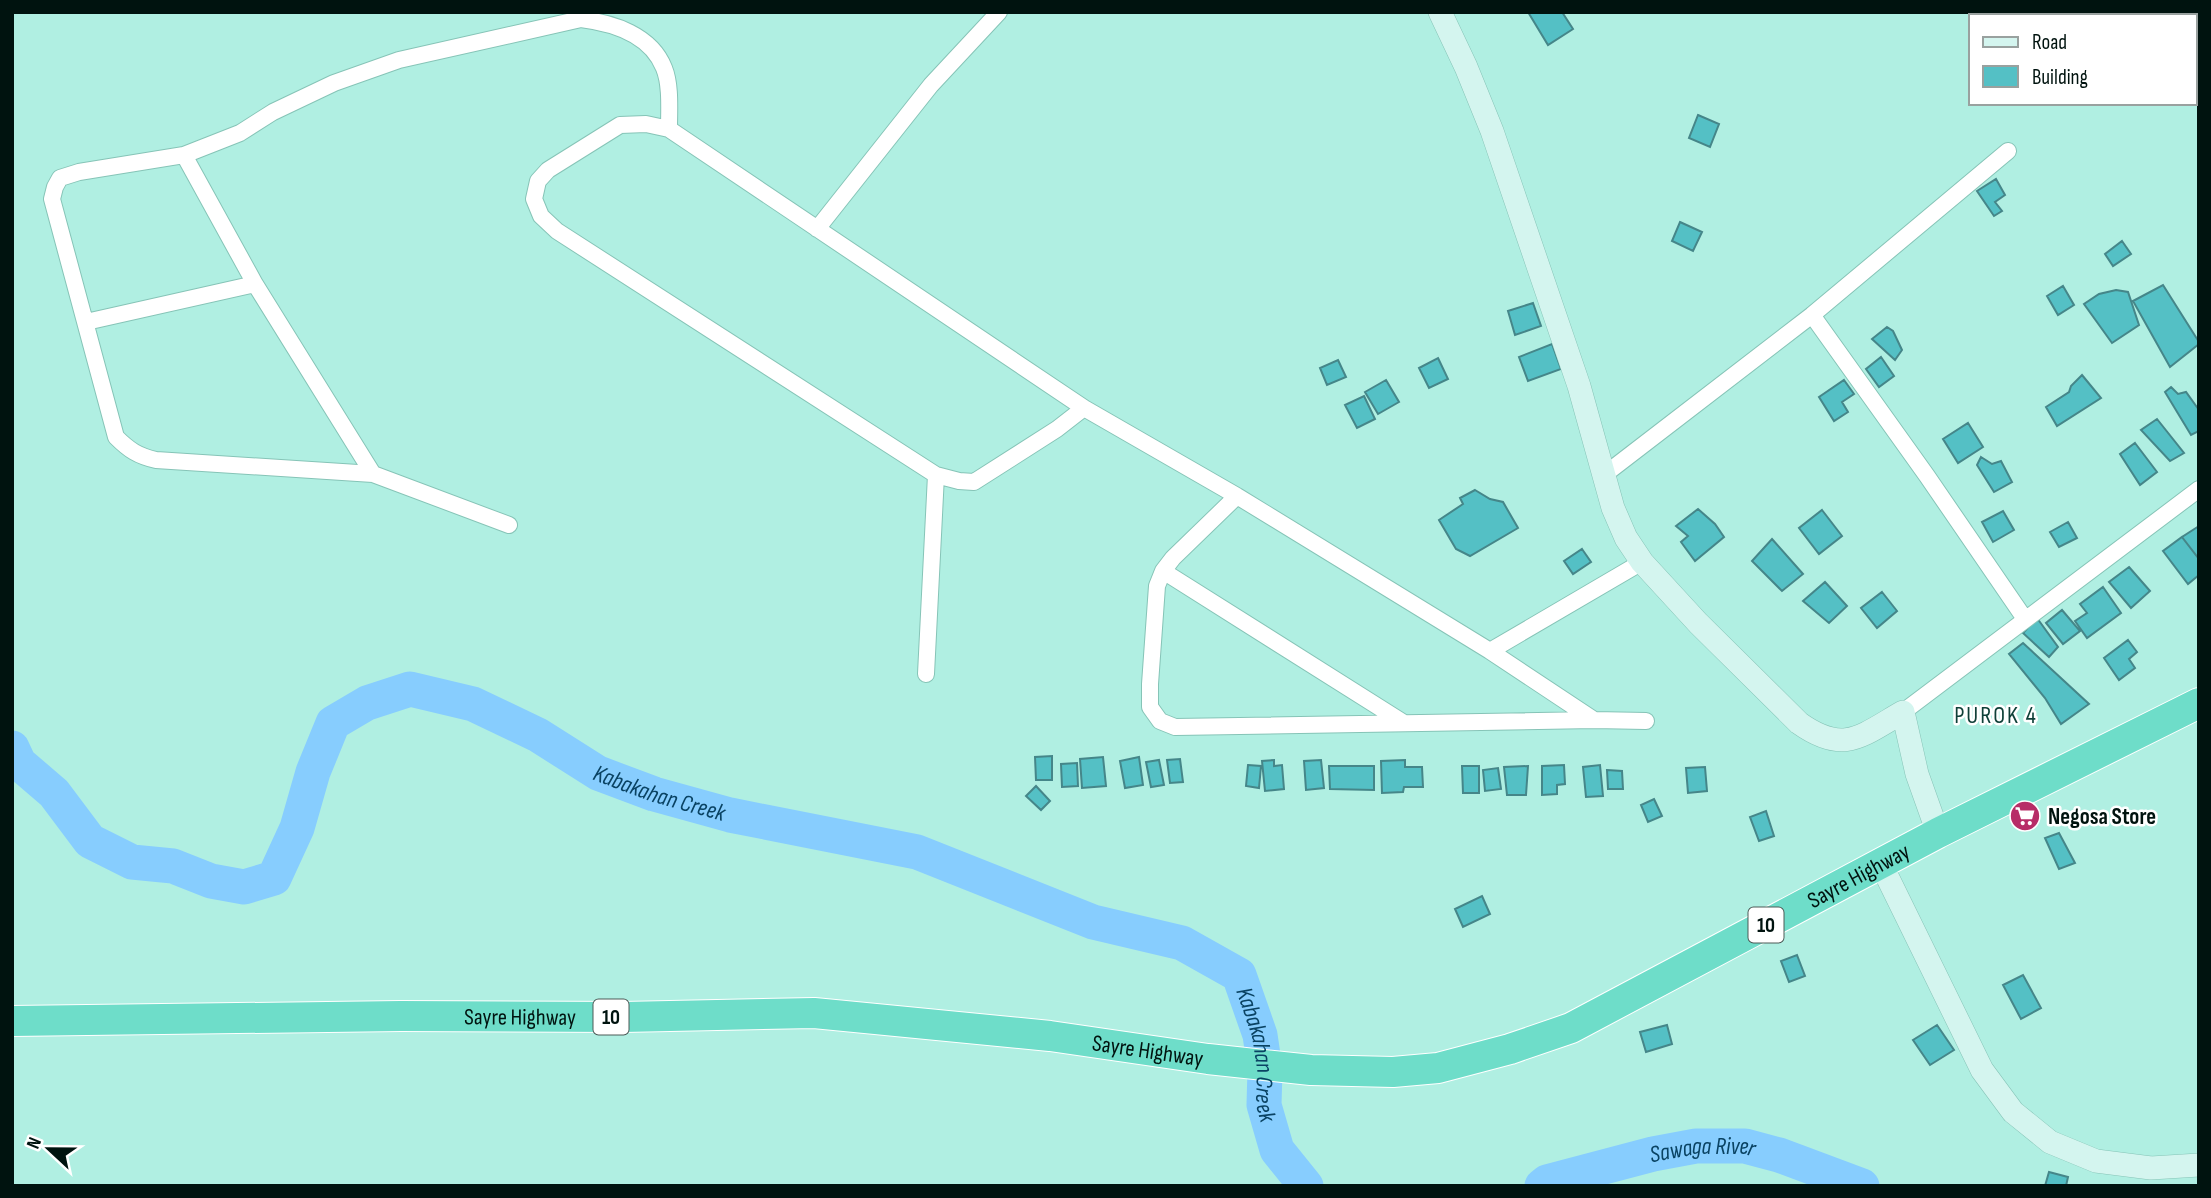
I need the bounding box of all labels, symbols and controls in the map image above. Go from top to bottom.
legend [1969,14,2197,105]
text: Road [2032,30,2067,55]
text: Building [2032,65,2088,90]
district label: PUROK 4 [1954,701,2038,730]
water label: Kabakahan Creek [589,759,729,828]
supermarket icon: Negosa Store [2008,799,2042,833]
place label: Negosa Store [2048,803,2156,831]
street label: Sayre Highway [1803,838,1915,915]
road number: 10 [1748,908,1784,942]
water label: Kabakahan Creek [1229,984,1282,1126]
road number: 10 [594,1000,628,1034]
street label: Sayre Highway [464,1003,576,1032]
street label: Sayre Highway [1090,1029,1205,1073]
north arrow [14,1114,84,1184]
water label: Sawaga River [1647,1132,1760,1169]
text: N [22,1134,47,1152]

